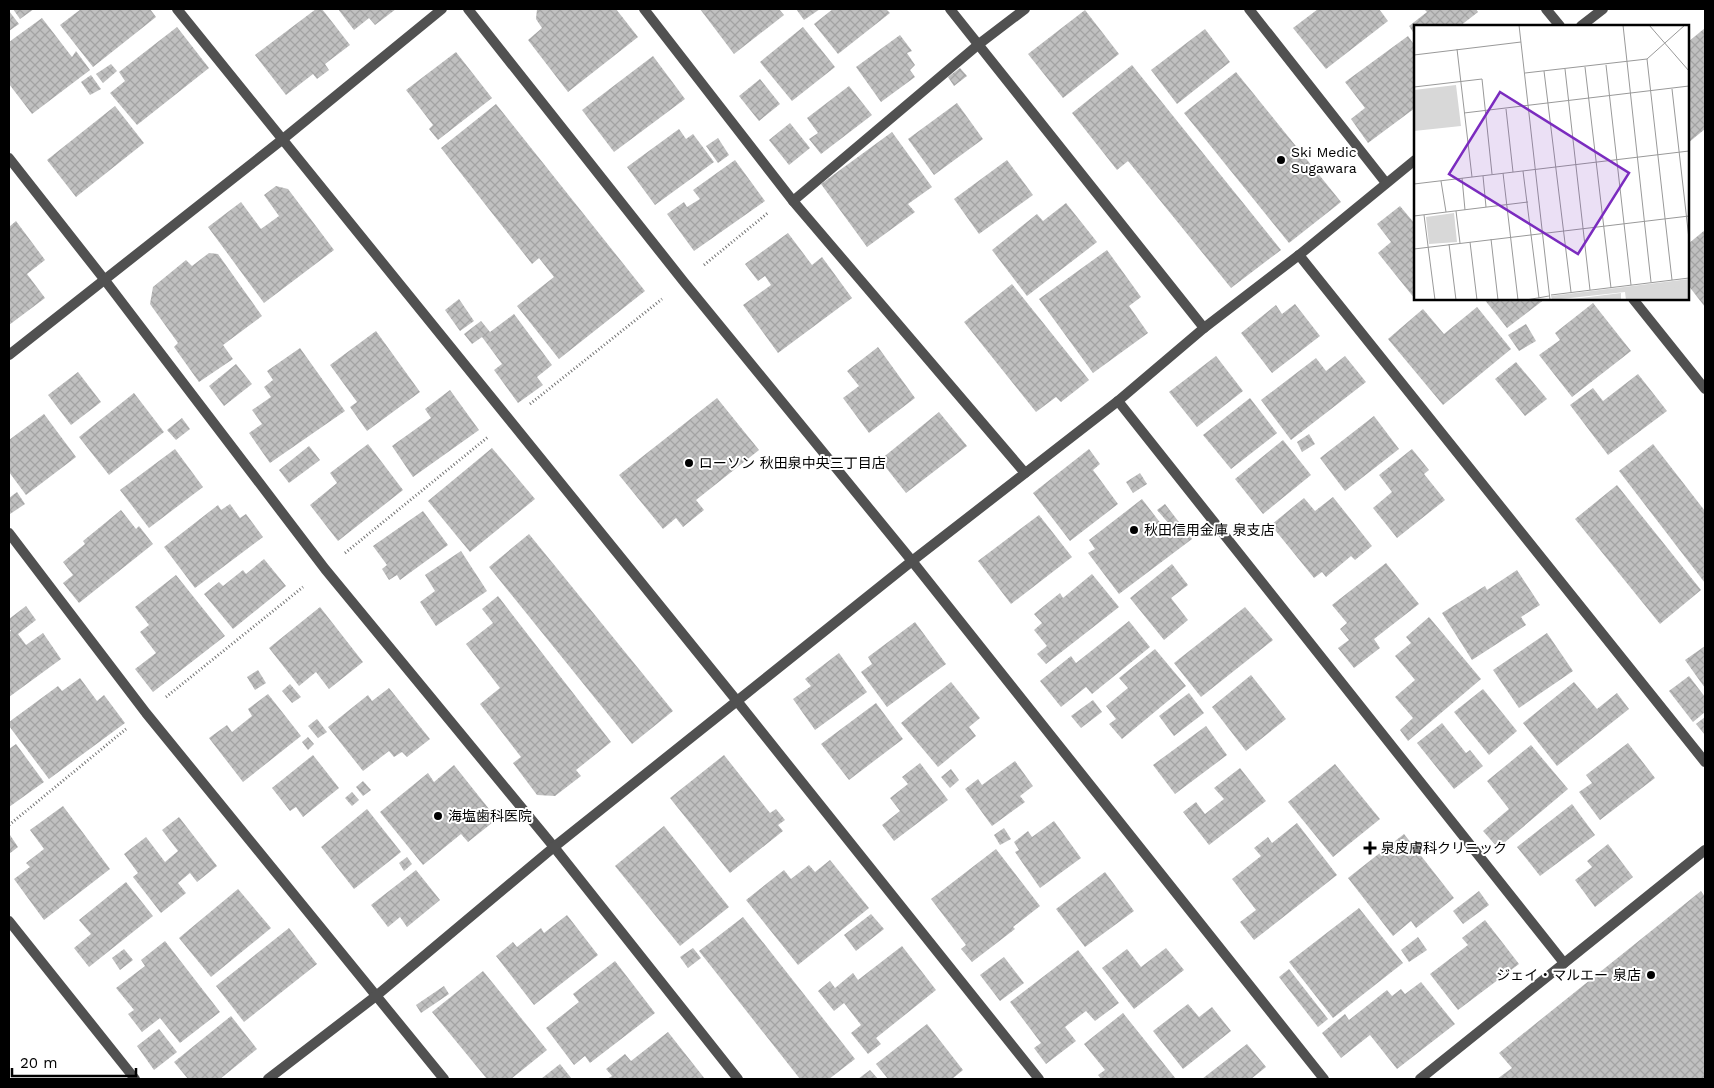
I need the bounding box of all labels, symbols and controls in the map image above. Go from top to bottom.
inset map [1414,25,1689,300]
place label: Ski Medic Sugawara [1291,144,1357,176]
marker: Ski Medic Sugawara [1275,154,1287,166]
place label: ローソン 秋田泉中央三丁目店 [699,455,886,471]
marker: ローソン 秋田泉中央三丁目店 [683,457,695,469]
place label: 秋田信用金庫 泉支店 [1144,522,1275,538]
marker: 秋田信用金庫 泉支店 [1128,524,1140,536]
place label: 海塩歯科医院 [448,808,532,824]
marker: 海塩歯科医院 [432,810,444,822]
place label: 泉皮膚科クリニック [1381,840,1507,856]
marker: 泉皮膚科クリニック [1363,841,1377,855]
place label: ジェイ・マルエー 泉店 [1496,967,1641,983]
marker: ジェイ・マルエー 泉店 [1645,969,1657,981]
scale bar [12,1046,136,1078]
text: 20 m [20,1054,58,1072]

